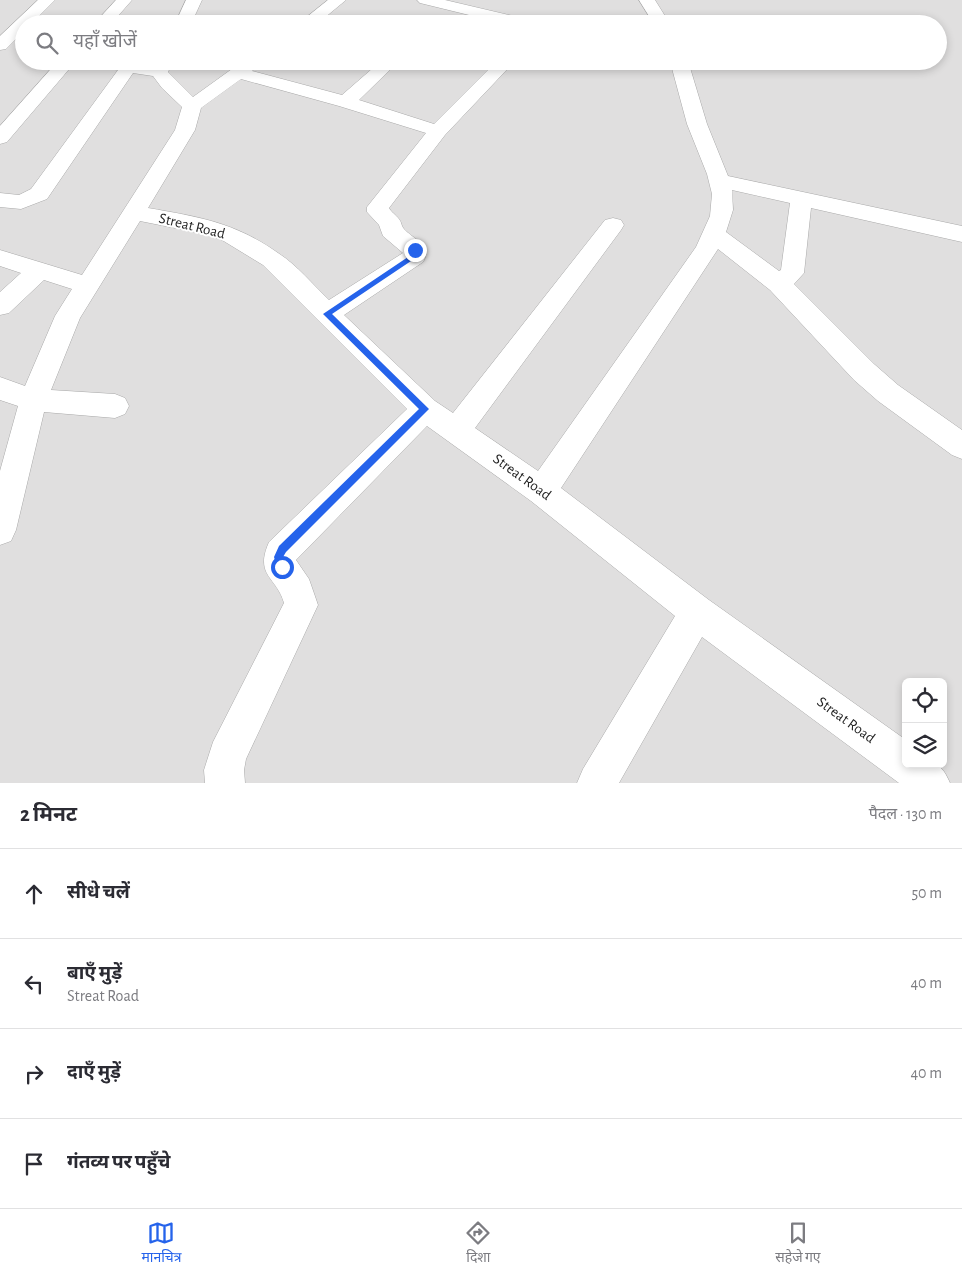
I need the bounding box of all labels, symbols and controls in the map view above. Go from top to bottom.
search box [15,15,947,70]
icon: search [33,29,61,57]
text: यहाँ खोजें [73,32,137,51]
street label: Streat Road [157,211,227,242]
route end [404,239,427,262]
street label: Streat Road [490,451,554,503]
route start [271,556,294,579]
map controls [902,678,947,768]
button: locate [902,678,947,723]
street label: Streat Road [814,694,878,746]
button: layers [902,723,947,768]
text: 2 मिनट [20,804,77,825]
text: पैदल · 130 m [869,806,942,822]
icon: ahead [20,880,48,908]
text: सीधे चलें [67,883,130,902]
text: 50 m [911,885,942,901]
text: बाएँ मुड़ें [67,964,122,983]
icon: left [20,970,48,998]
text: 40 m [910,975,942,991]
text: Streat Road [67,988,139,1004]
icon: right [20,1060,48,1088]
text: दाएँ मुड़ें [67,1063,121,1082]
text: 40 m [910,1065,942,1081]
icon: arrive [20,1150,48,1178]
text: गंतव्य पर पहुँचे [67,1153,170,1172]
tab: मानचित्र [141,1219,181,1268]
tab: दिशा [464,1219,492,1268]
tab: सहेजे गए [775,1219,821,1268]

